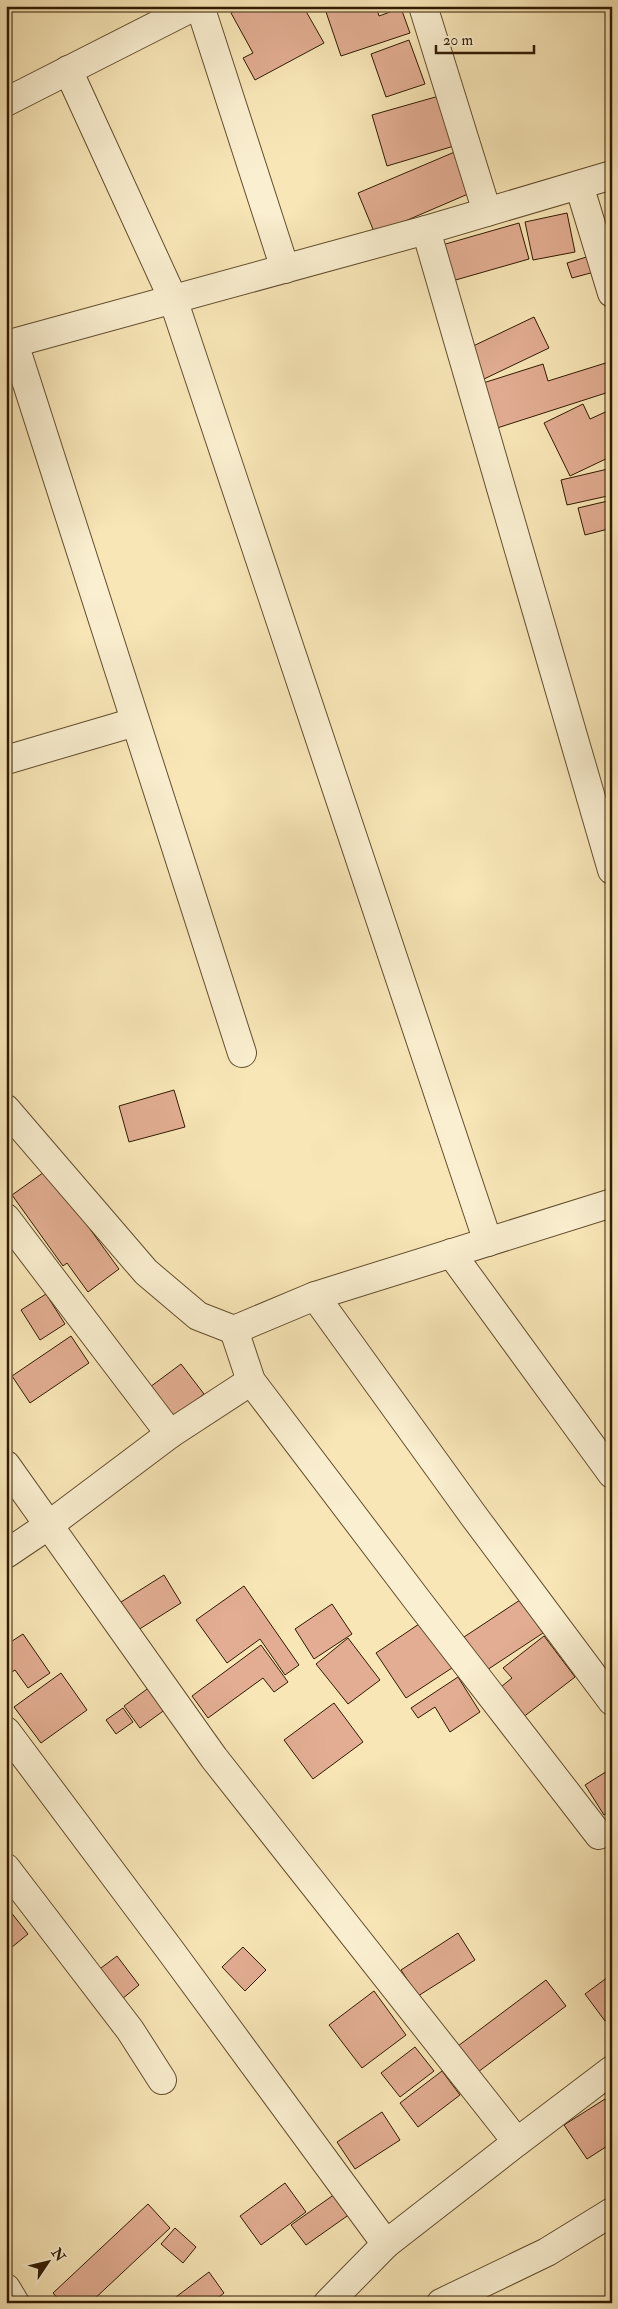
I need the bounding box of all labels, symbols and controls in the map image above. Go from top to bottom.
scale bar [436,22,533,54]
text: 20 m [443,31,473,50]
north arrow [22,2236,72,2286]
text: N [47,2244,69,2265]

